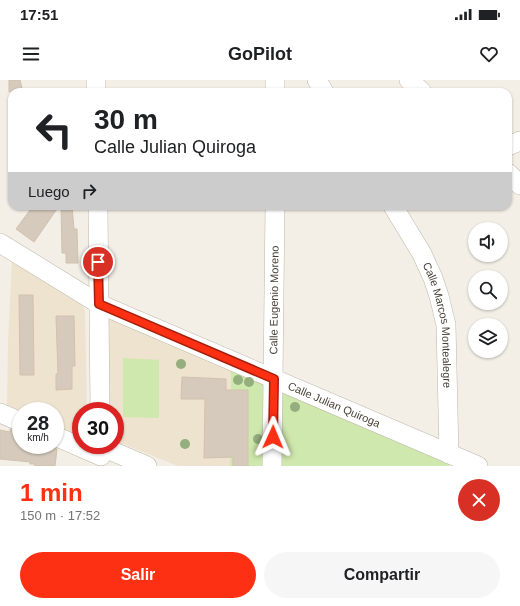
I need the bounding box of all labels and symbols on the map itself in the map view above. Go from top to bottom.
pin [81,245,115,279]
street label: Calle Eugenio Moreno [267,245,281,355]
street label: Calle Marcos Montealegre [421,260,453,388]
street label: Calle Julian Quiroga [286,379,383,430]
speed limit sign: 30 [72,402,124,454]
position arrow [252,416,294,458]

